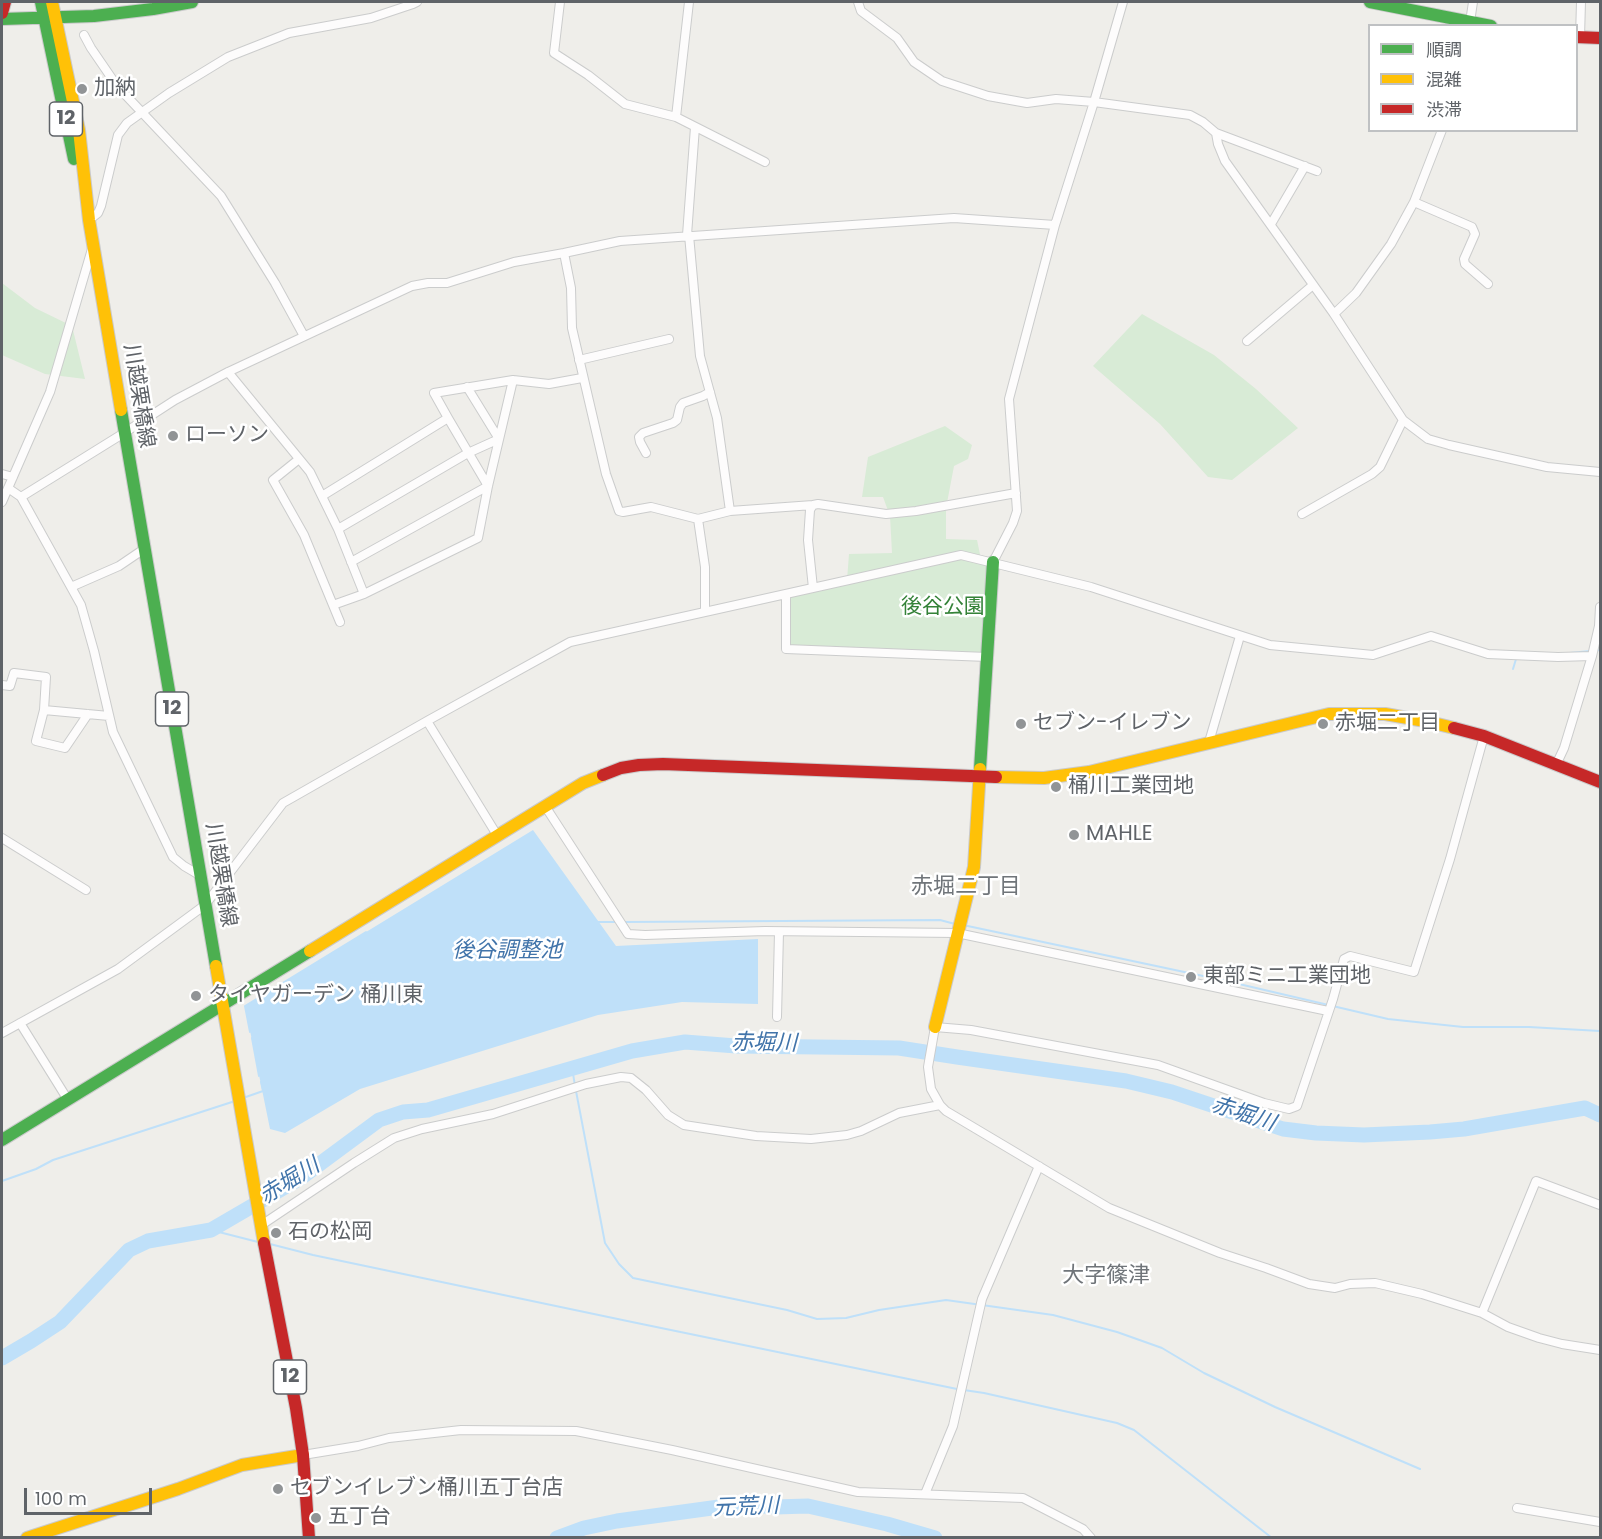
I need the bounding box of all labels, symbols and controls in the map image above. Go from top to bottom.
legend [1368,24,1578,132]
text: 順調 [1426,37,1462,62]
text: 混雑 [1426,67,1462,92]
place label: 加納 [94,76,136,102]
marker: 加納 [75,82,89,96]
text: 渋滞 [1426,97,1462,122]
road number: 12 [50,102,82,136]
street label: 川越栗橋線 [117,342,159,450]
place label: ローソン [185,423,269,449]
marker: ローソン [166,429,180,443]
park label: 後谷公園 [901,595,985,621]
road number: 12 [156,692,188,726]
place label: セブン-イレブン [1033,711,1192,737]
place label: 赤堀二丁目 [1335,711,1440,737]
marker: セブン-イレブン [1014,717,1028,731]
marker: 赤堀二丁目 [1316,717,1330,731]
place label: 桶川工業団地 [1068,774,1194,800]
marker: 桶川工業団地 [1049,780,1063,794]
street label: 川越栗橋線 [199,821,241,929]
place label: MAHLE [1086,822,1153,848]
marker: MAHLE [1067,828,1081,842]
district label: 赤堀二丁目 [911,874,1021,900]
water label: 後谷調整池 [452,938,562,964]
place label: 東部ミニ工業団地 [1203,964,1371,990]
marker: 東部ミニ工業団地 [1184,970,1198,984]
place label: タイヤガーデン 桶川東 [208,983,424,1009]
marker: タイヤガーデン 桶川東 [189,989,203,1003]
water label: 赤堀川 [731,1030,797,1058]
water label: 赤堀川 [1208,1092,1278,1138]
water label: 赤堀川 [255,1153,325,1211]
place label: 石の松岡 [288,1220,372,1246]
marker: 石の松岡 [269,1226,283,1240]
district label: 大字篠津 [1062,1263,1150,1289]
road number: 12 [274,1360,306,1394]
scale bar [27,1476,154,1514]
place label: セブンイレブン桶川五丁台店 [290,1476,563,1502]
marker: セブンイレブン桶川五丁台店 [271,1482,285,1496]
text: 100 m [35,1486,87,1511]
water label: 元荒川 [713,1494,779,1522]
place label: 五丁台 [328,1505,391,1531]
marker: 五丁台 [309,1511,323,1525]

